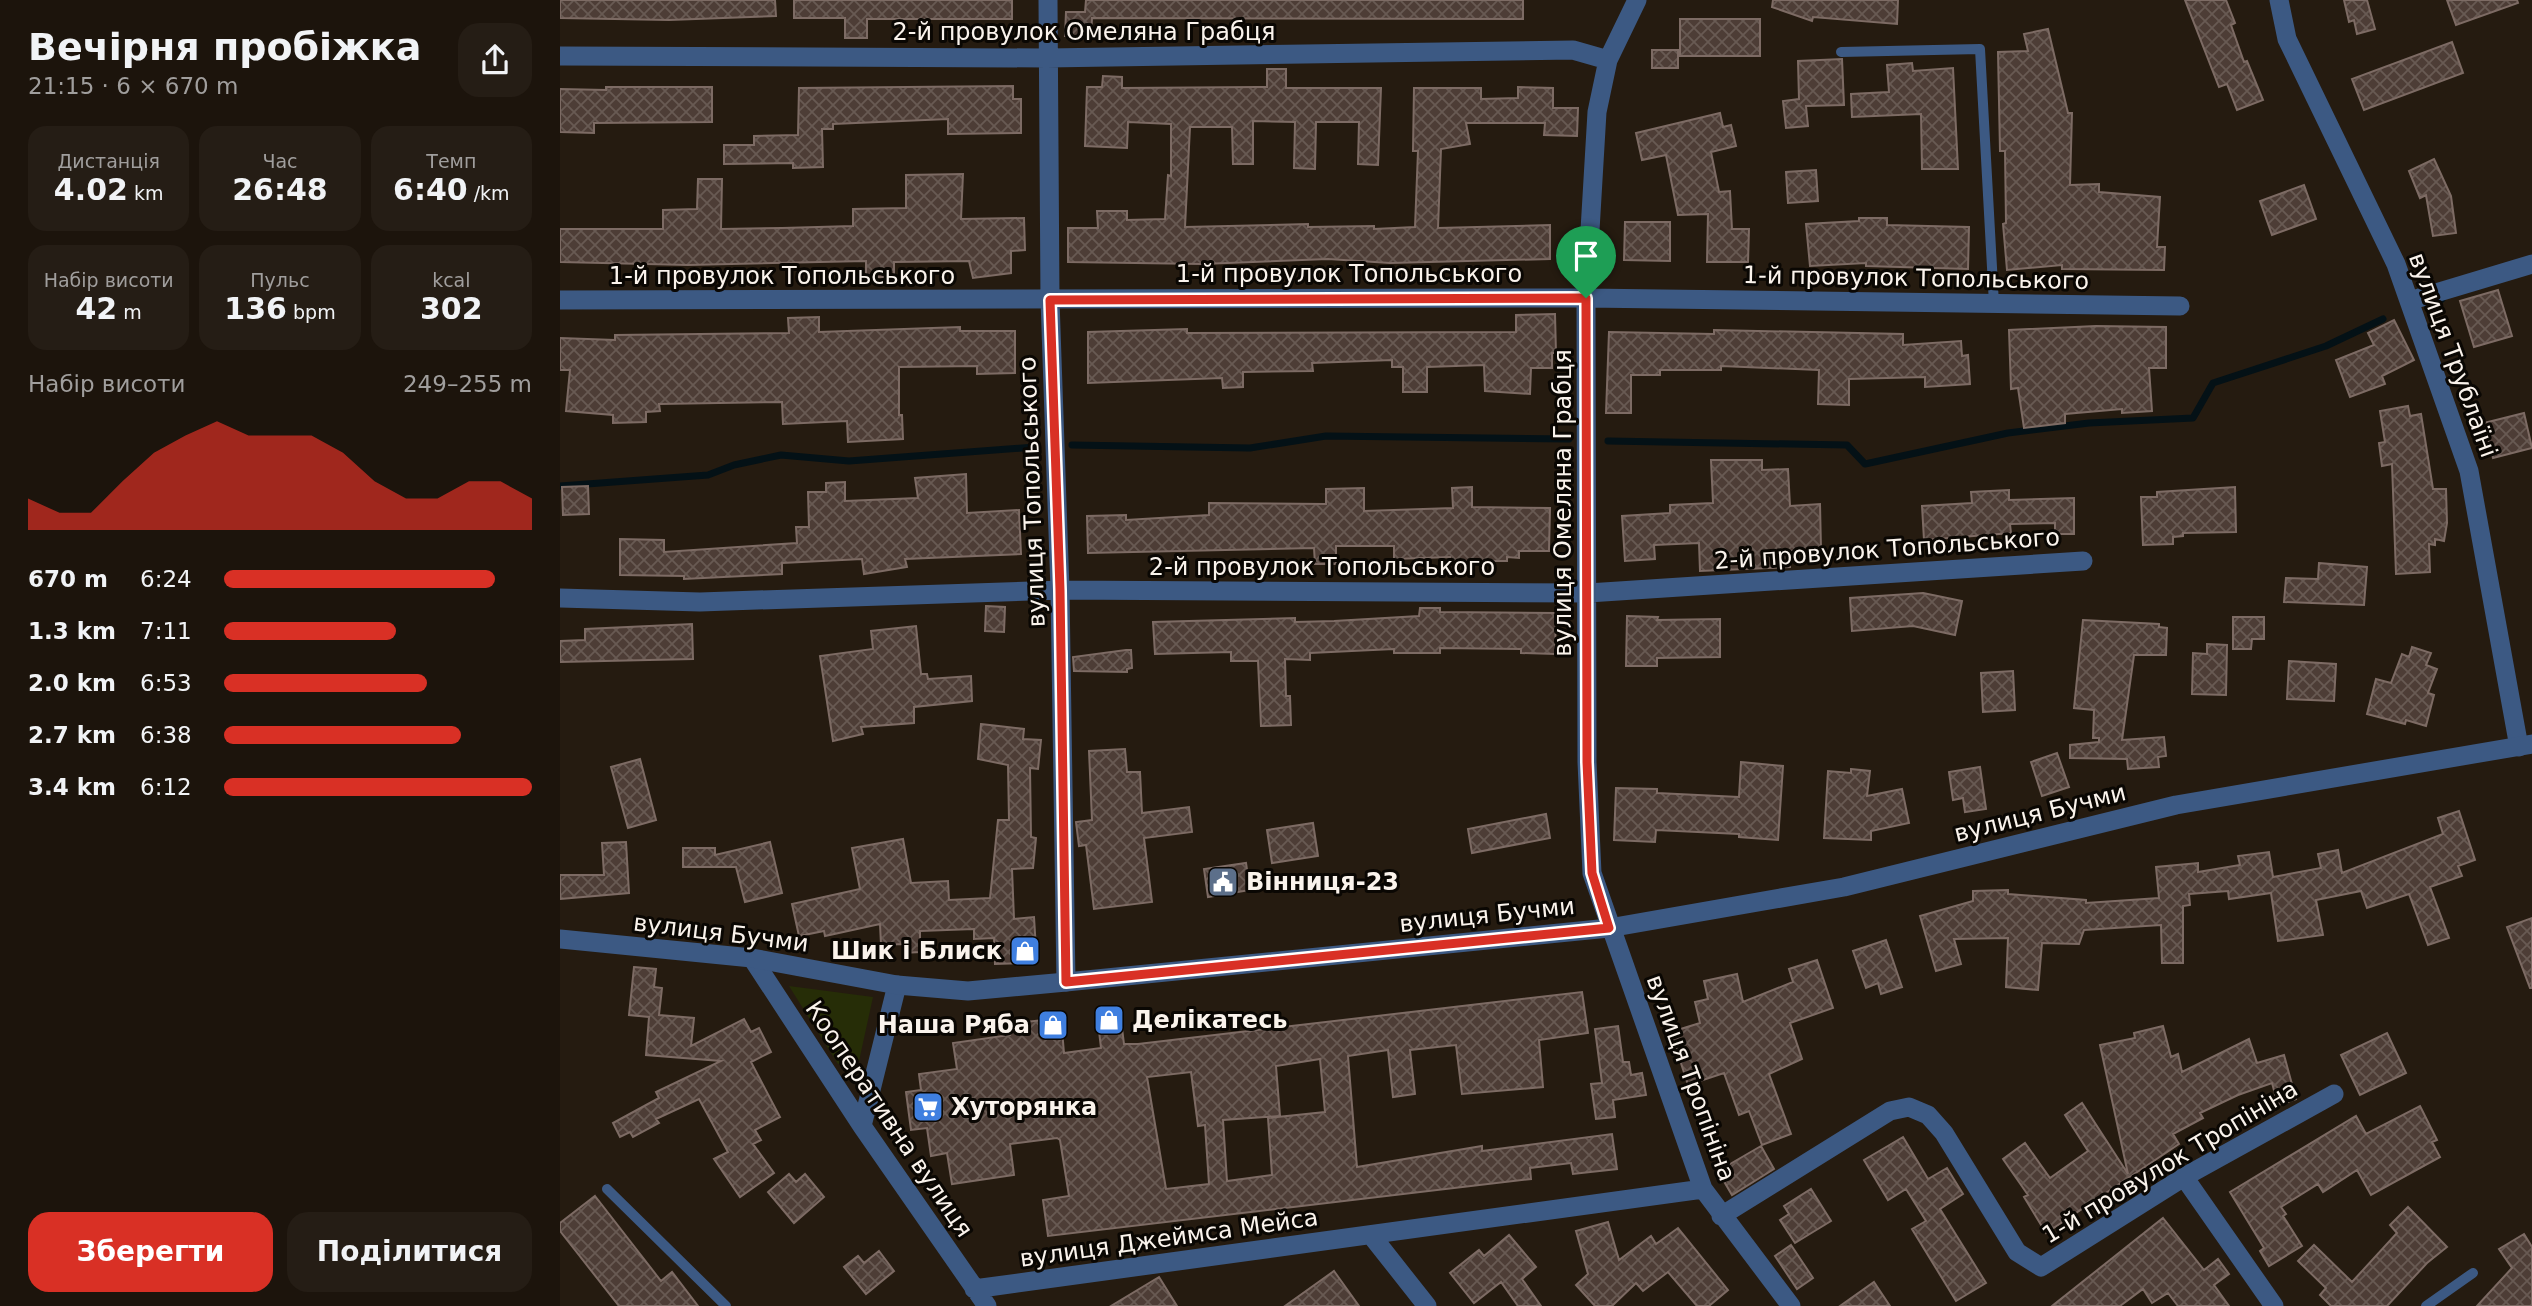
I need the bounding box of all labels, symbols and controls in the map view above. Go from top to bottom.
street label: 2-й провулок Омеляна Грабця [893,18,1275,46]
button: share [458,23,532,97]
text: Вечірня пробіжка [28,25,421,69]
text: 21:15 · 6 × 670 m [28,73,238,99]
text: Дистанція [57,150,160,172]
text: Час [262,150,298,172]
text: Темп [426,150,476,172]
text: 4.02 [54,172,128,207]
text: 26:48 [232,172,328,207]
text: 6:40 [393,172,468,207]
text: km [128,182,163,204]
text: /km [468,182,510,204]
pin [1556,226,1616,298]
icon: arrive [1567,237,1605,275]
street label: вулиця Трублаїні [2403,249,2503,461]
street label: 1-й провулок Топольського [1176,260,1522,288]
street label: 1-й провулок Топольського [1743,261,2089,295]
street label: 1-й провулок Топольського [609,262,955,290]
text: Набір висоти [44,269,174,291]
text: Пульс [250,269,310,291]
text: kcal [432,269,471,291]
text: 42 [76,291,117,326]
text: 136 [224,291,287,326]
text: 302 [420,291,483,326]
text: m [117,301,142,323]
text: bpm [287,301,336,323]
street label: вулиця Омеляна Грабця [1549,349,1577,657]
street label: вулиця Топольського [1013,356,1051,628]
text: Набір висоти [28,371,185,397]
text: 249–255 m [403,371,532,397]
street label: 2-й провулок Топольського [1713,523,2061,575]
street label: 2-й провулок Топольського [1149,553,1495,581]
text: 670 m [28,566,108,592]
text: 6:24 [140,566,192,592]
text: 1.3 km [28,618,116,644]
text: 7:11 [140,618,192,644]
text: 2.0 km [28,670,116,696]
text: 6:53 [140,670,192,696]
text: 2.7 km [28,722,116,748]
text: 6:38 [140,722,192,748]
text: 3.4 km [28,774,116,800]
text: 6:12 [140,774,192,800]
street label: вулиця Бучми [1951,778,2129,848]
public building icon: Вінниця-23 [1206,865,1240,899]
place label: Вінниця-23 [1246,868,1399,896]
street label: вулиця Бучми [1398,892,1576,938]
street label: вулиця Бучми [632,908,810,958]
shop icon: Шик і Блиск [1008,934,1042,968]
place label: Шик і Блиск [831,937,1002,965]
street label: вулиця Тропініна [1641,971,1741,1185]
street label: Кооперативна вулиця [799,996,979,1242]
shop icon: Делікатесь [1092,1003,1126,1037]
place label: Делікатесь [1132,1006,1288,1034]
shop icon: Наша Ряба [1036,1008,1070,1042]
place label: Наша Ряба [878,1011,1030,1039]
street label: 1-й провулок Тропініна [2037,1075,2303,1249]
supermarket icon: Хуторянка [911,1090,945,1124]
place label: Хуторянка [951,1093,1097,1121]
street label: вулиця Джеймса Мейса [1018,1203,1320,1273]
button: Зберегти [28,1212,273,1292]
button: Поділитися [287,1212,532,1292]

